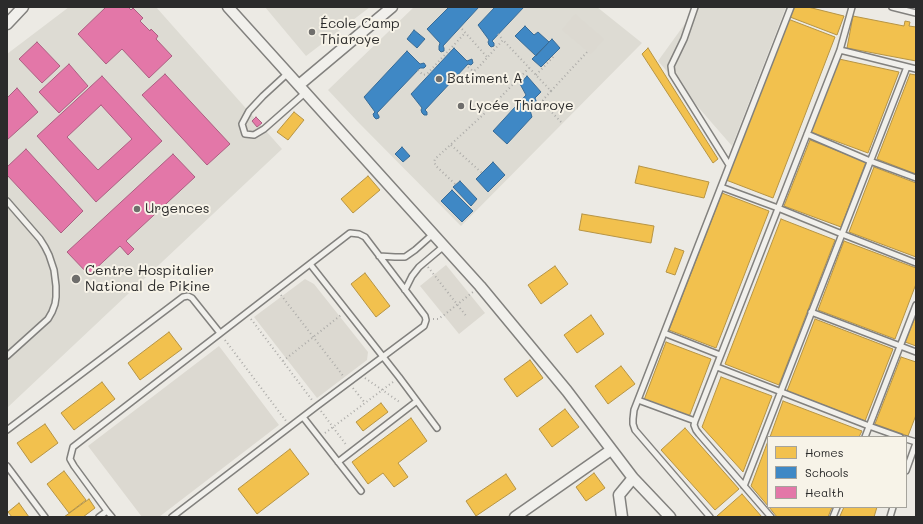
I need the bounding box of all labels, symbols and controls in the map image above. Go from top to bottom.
place label: École Camp Thiaroye [320,16,400,48]
marker: École Camp Thiaroye [307,27,317,37]
place label: Batiment A [447,71,523,87]
marker: Batiment A [434,74,444,84]
place label: Lycée Thiaroye [469,98,574,114]
marker: Lycée Thiaroye [456,101,466,111]
place label: Urgences [145,201,210,217]
marker: Urgences [132,204,142,214]
place label: Centre Hospitalier National de Pikine [85,263,214,296]
marker: Centre Hospitalier National de Pikine [70,273,82,285]
legend [767,436,907,508]
text: Homes [805,444,844,460]
text: Schools [805,464,849,480]
text: Health [805,484,844,500]

